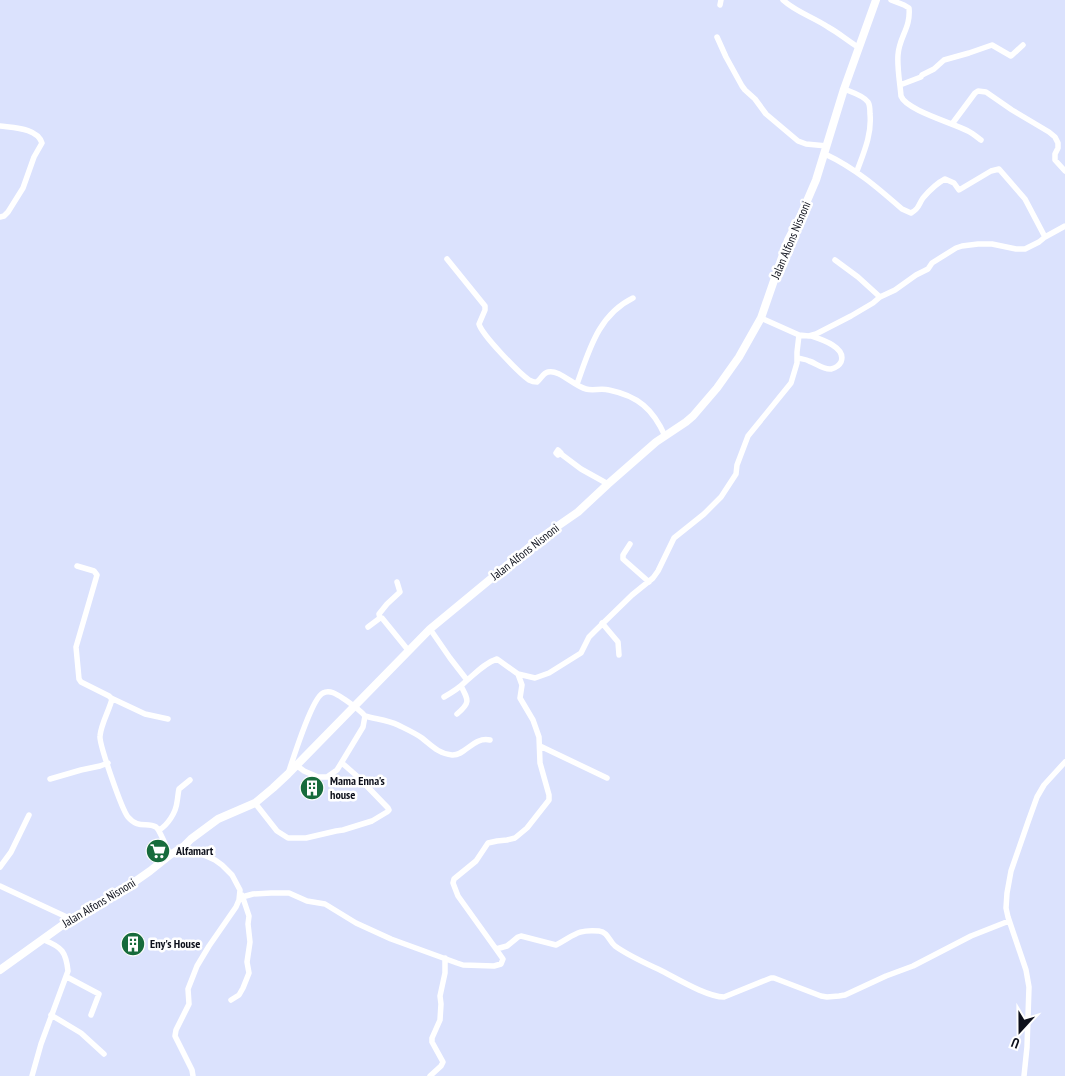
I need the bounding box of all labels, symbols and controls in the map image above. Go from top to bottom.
street label: Jalan Alfons Nisnoni [767,199,814,282]
street label: Jalan Alfons Nisnoni [487,520,562,584]
place label: Mama Enna's house [330,773,385,802]
building icon: Mama Enna's house [299,775,325,801]
supermarket icon: Alfamart [145,838,171,864]
place label: Alfamart [175,843,214,858]
street label: Jalan Alfons Nisnoni [59,875,138,931]
building icon: Eny's House [120,931,146,957]
place label: Eny's House [150,936,200,951]
north arrow [995,1006,1045,1056]
text: U [1009,1033,1022,1053]

